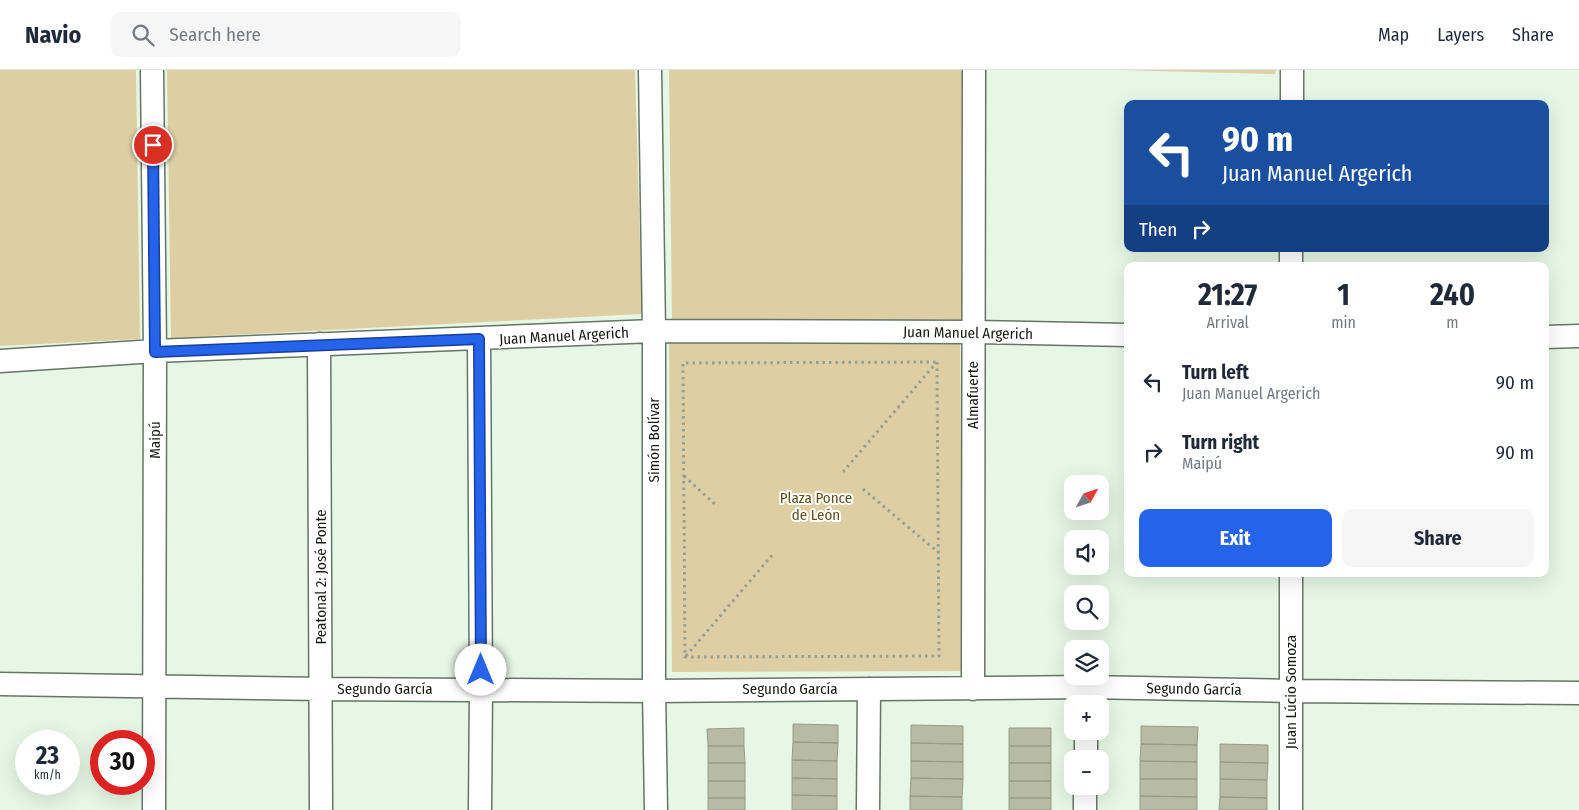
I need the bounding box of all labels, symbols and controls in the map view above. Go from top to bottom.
search box [111,12,461,57]
text: Navio [25,21,81,49]
icon: search [129,21,157,49]
text: Search here [169,23,261,46]
text: Map [1378,24,1409,46]
text: Layers [1437,24,1484,46]
text: Share [1512,24,1554,46]
text: 90 m [1222,118,1293,160]
icon: left [1139,120,1204,185]
pin [132,124,174,166]
icon: arrive [139,131,167,159]
text: Juan Manuel Argerich [1222,160,1412,187]
icon: right [1187,215,1215,243]
text: Then [1139,218,1177,241]
text: 21:27 [1198,277,1257,313]
text: 1 [1337,277,1350,313]
text: 240 [1430,277,1475,313]
text: Arrival [1206,313,1249,332]
text: min [1331,313,1356,332]
text: m [1446,313,1459,332]
street label: Juan Manuel Argerich [903,323,1033,343]
street label: Juan Manuel Argerich [499,324,629,348]
street label: Almafuerte [964,361,982,429]
text: Turn left [1182,361,1249,384]
icon: left [1139,368,1167,396]
text: 90 m [1496,371,1534,394]
text: Juan Manuel Argerich [1182,384,1321,403]
street label: Simón Bolívar [645,397,663,482]
street label: Maipú [146,421,164,459]
text: Turn right [1182,431,1259,454]
icon: right [1139,438,1167,466]
text: 90 m [1496,441,1534,464]
text: Maipú [1182,454,1222,473]
north arrow [1064,475,1109,520]
map controls [1064,475,1109,795]
park label: Plaza Ponce de León [780,489,852,524]
street label: Peatonal 2: José Ponte [312,509,330,645]
button: Exit [1139,509,1332,567]
button: Share [1342,509,1534,567]
button: sound [1064,530,1109,575]
button: search [1064,585,1109,630]
street label: Juan Lúcio Somoza [1282,635,1300,749]
button: layers [1064,640,1109,685]
position arrow [454,643,506,695]
street label: Segundo García [1146,679,1242,699]
street label: Segundo García [337,680,433,698]
street label: Segundo García [742,680,838,698]
button: + [1064,695,1109,740]
speed limit sign: 30 [90,730,155,795]
text: 23 [36,741,59,771]
button: − [1064,750,1109,795]
text: km/h [34,768,61,782]

